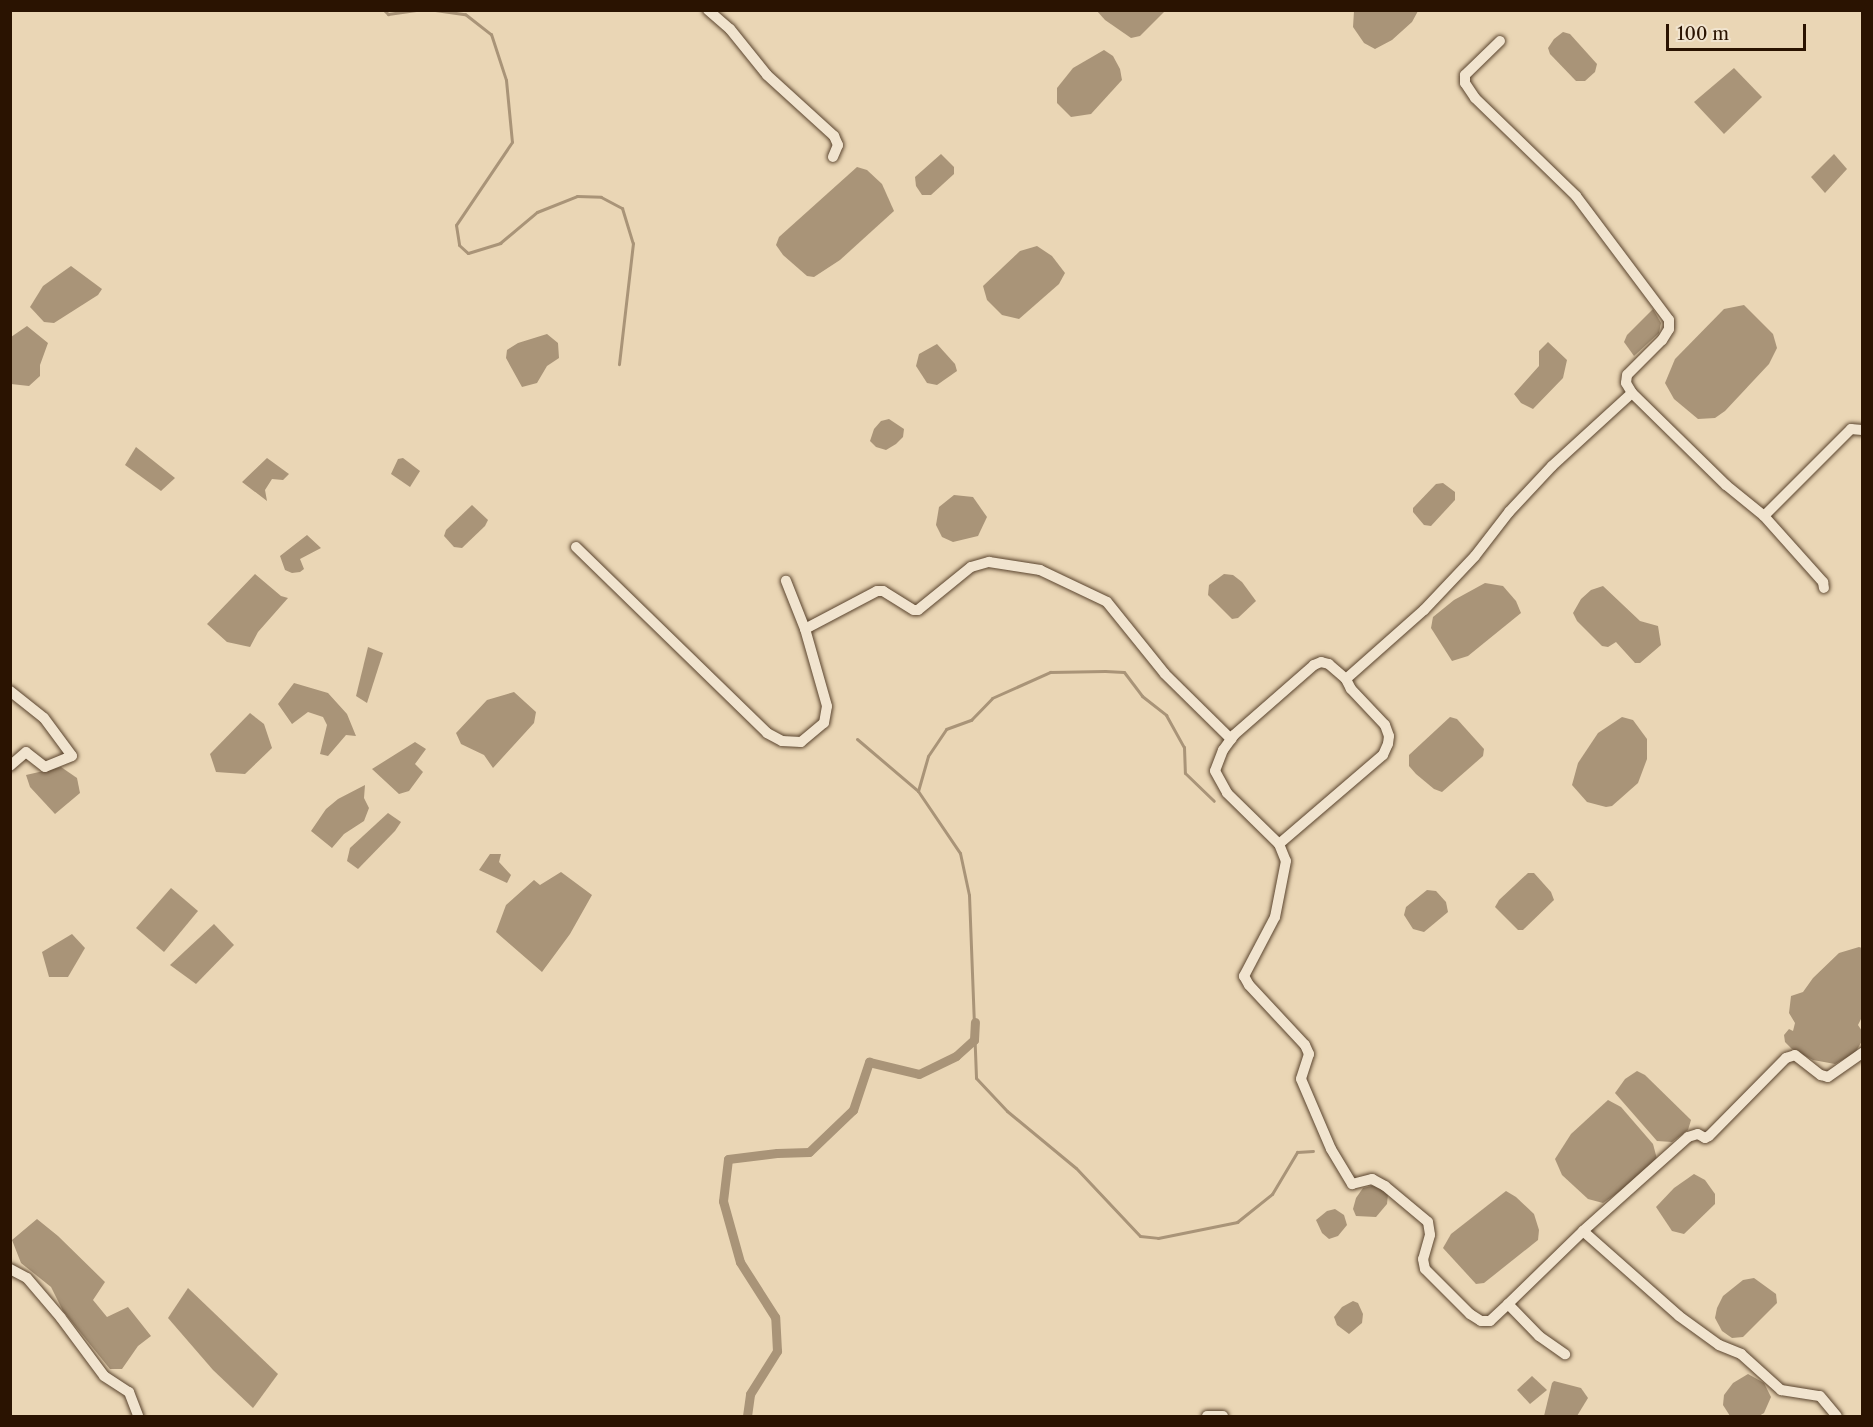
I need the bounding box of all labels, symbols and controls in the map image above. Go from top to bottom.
scale bar [1669,12,1808,50]
text: 100 m [1677,23,1729,45]

